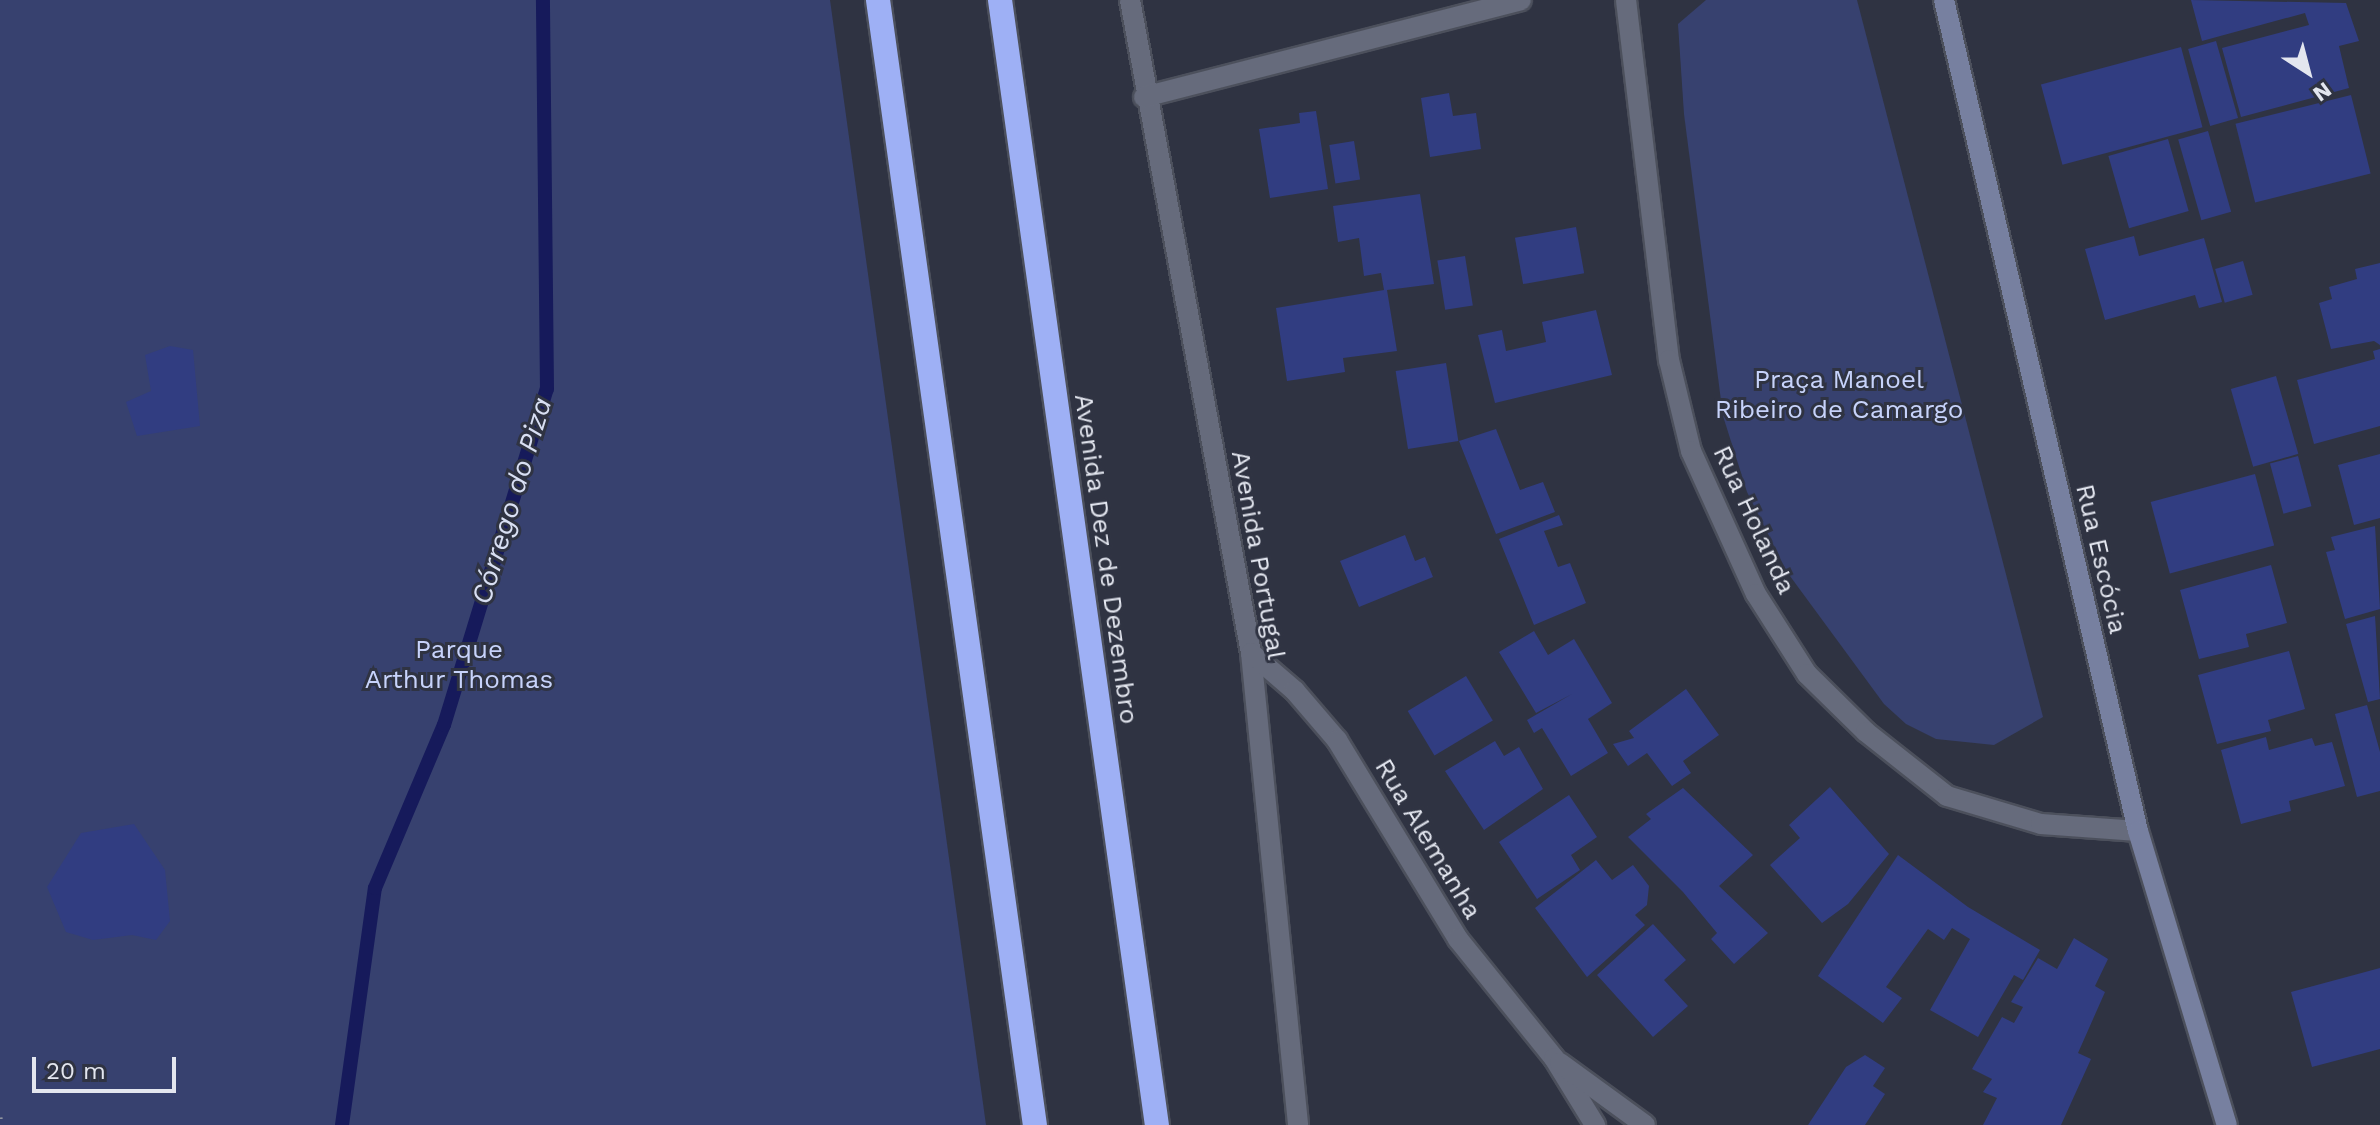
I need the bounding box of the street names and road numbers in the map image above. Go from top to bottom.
street label: Avenida Dez de Dezembro [1067,392,1145,726]
street label: Rua Holanda [1706,441,1802,599]
street label: Avenida Portugal [1224,448,1292,662]
street label: Rua Escócia [2069,481,2133,637]
street label: Rua Alemanha [1367,752,1489,926]

